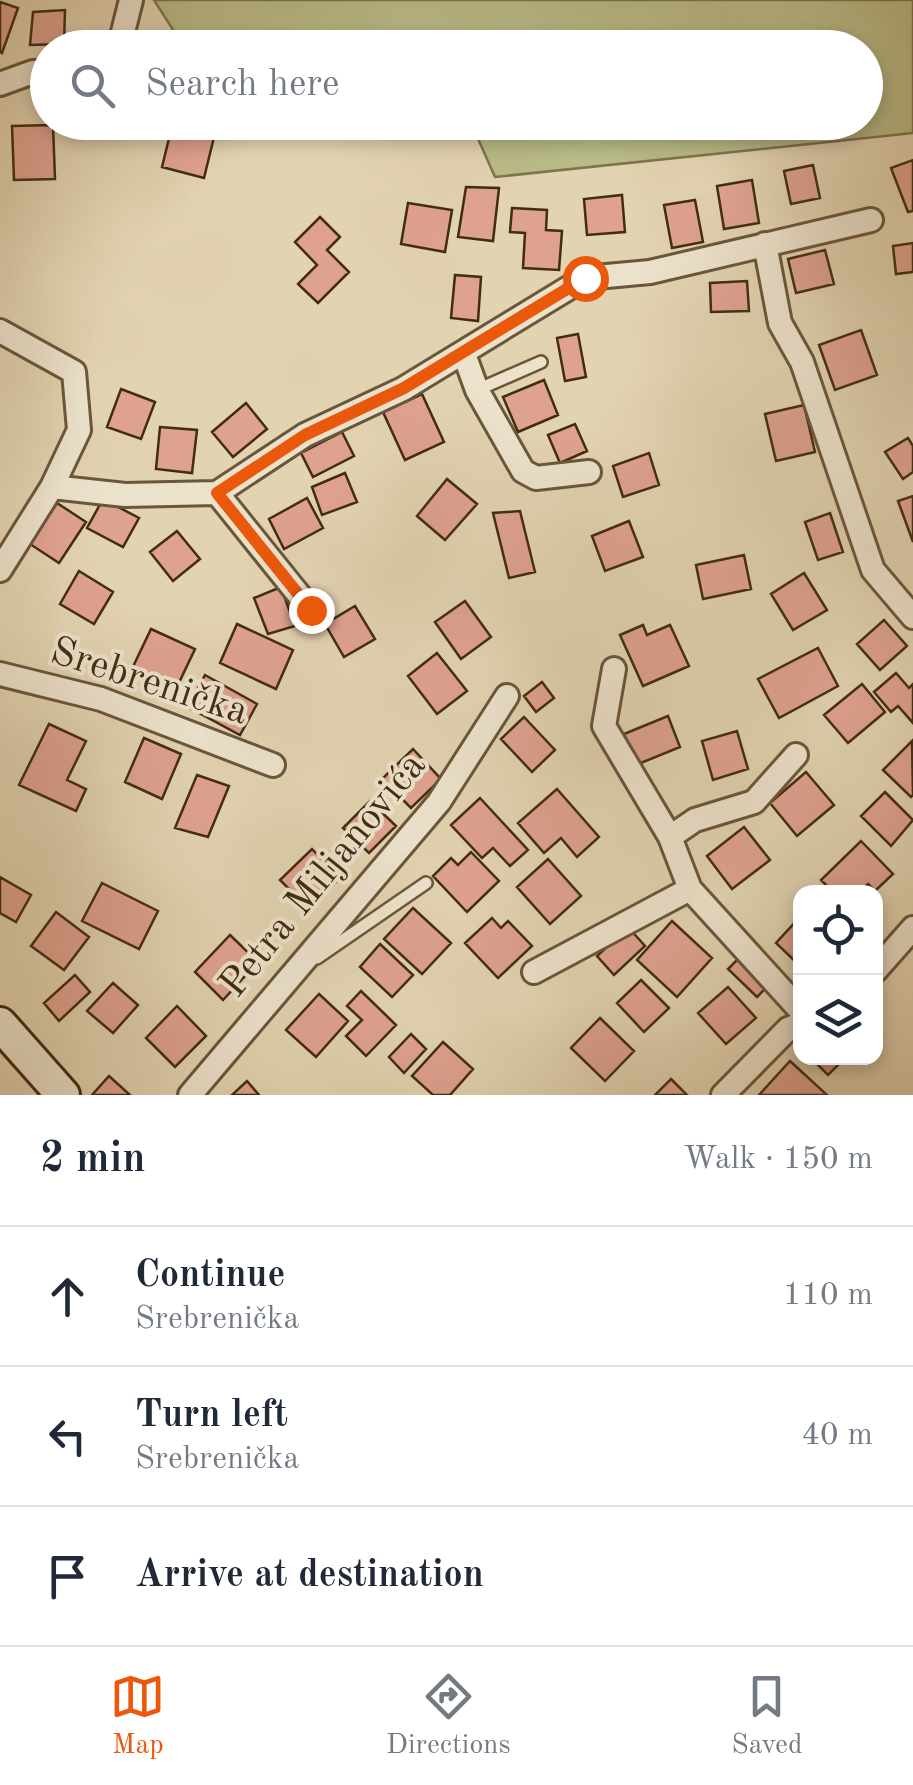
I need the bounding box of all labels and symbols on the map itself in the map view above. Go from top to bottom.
route start [563,256,609,302]
route end [289,588,335,634]
street label: Srebrenička [45,632,253,734]
street label: Petra Miljanovića [214,746,435,1006]

